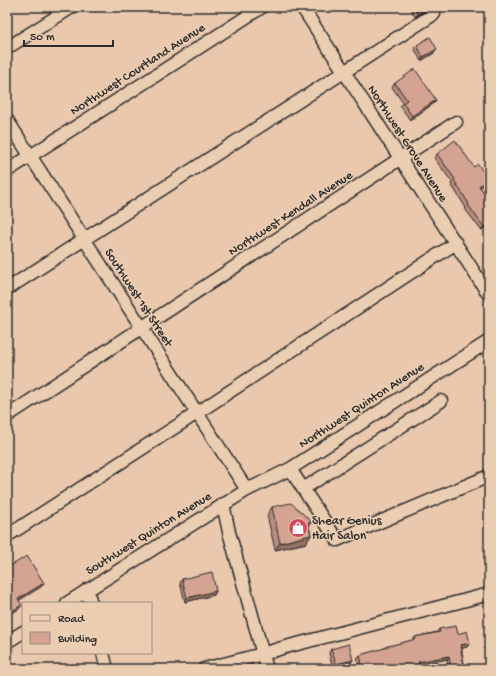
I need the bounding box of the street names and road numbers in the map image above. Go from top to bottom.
street label: Northwest Courtland Avenue [68,21,209,119]
street label: Northwest Grove Avenue [364,83,451,205]
street label: Northwest Kendall Avenue [226,168,356,260]
street label: Southwest 1st Street [101,246,176,351]
street label: Northwest Quinton Avenue [297,360,428,452]
street label: Southwest Quinton Avenue [83,489,215,579]

